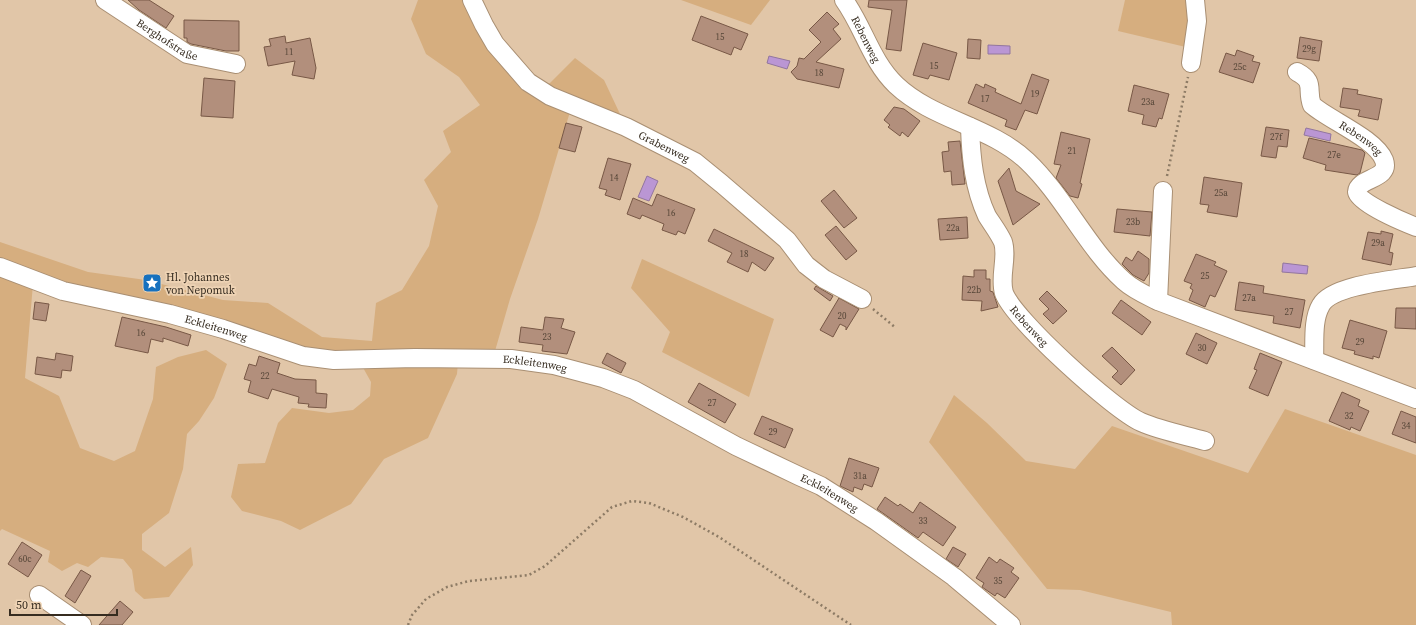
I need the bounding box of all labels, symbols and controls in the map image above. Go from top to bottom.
street label: Rebenweg [847,14,884,66]
street label: Berghofstraße [133,16,199,64]
house number: 15 [715,31,725,43]
house number: 29g [1302,43,1316,55]
house number: 11 [284,46,294,58]
house number: 15 [929,60,939,72]
house number: 25c [1233,61,1247,73]
house number: 18 [814,67,824,79]
house number: 19 [1030,88,1040,100]
house number: 17 [980,93,990,105]
house number: 23a [1141,96,1155,108]
street label: Rebenweg [1336,118,1386,159]
street label: Grabenweg [636,128,692,166]
house number: 27f [1270,131,1283,143]
house number: 21 [1067,145,1077,157]
house number: 27e [1327,149,1341,161]
house number: 14 [609,172,619,184]
house number: 25a [1214,187,1228,199]
house number: 16 [666,207,676,219]
house number: 23b [1126,216,1140,228]
house number: 22a [946,222,960,234]
house number: 29a [1371,237,1385,249]
house number: 18 [739,248,749,260]
place label: Hl. Johannes von Nepomuk [166,270,236,298]
house number: 25 [1200,270,1210,282]
place icon: Hl. Johannes von Nepomuk [141,272,163,294]
house number: 22b [967,284,981,296]
house number: 27a [1242,292,1256,304]
street label: Rebenweg [1006,303,1052,350]
house number: 27 [1284,306,1294,318]
house number: 20 [837,310,847,322]
street label: Eckleitenweg [183,312,250,345]
house number: 16 [136,327,146,339]
house number: 23 [542,331,552,343]
house number: 29 [1355,336,1365,348]
house number: 30 [1197,342,1207,354]
street label: Eckleitenweg [503,352,569,376]
house number: 22 [260,370,270,382]
house number: 27 [707,397,717,409]
house number: 32 [1344,410,1354,422]
house number: 34 [1401,420,1411,432]
house number: 29 [768,426,778,438]
house number: 31a [853,470,867,482]
street label: Eckleitenweg [798,471,862,516]
house number: 33 [918,515,928,527]
house number: 60c [18,553,32,565]
house number: 35 [993,575,1003,587]
scale bar [10,591,117,617]
text: 50 m [16,597,42,613]

